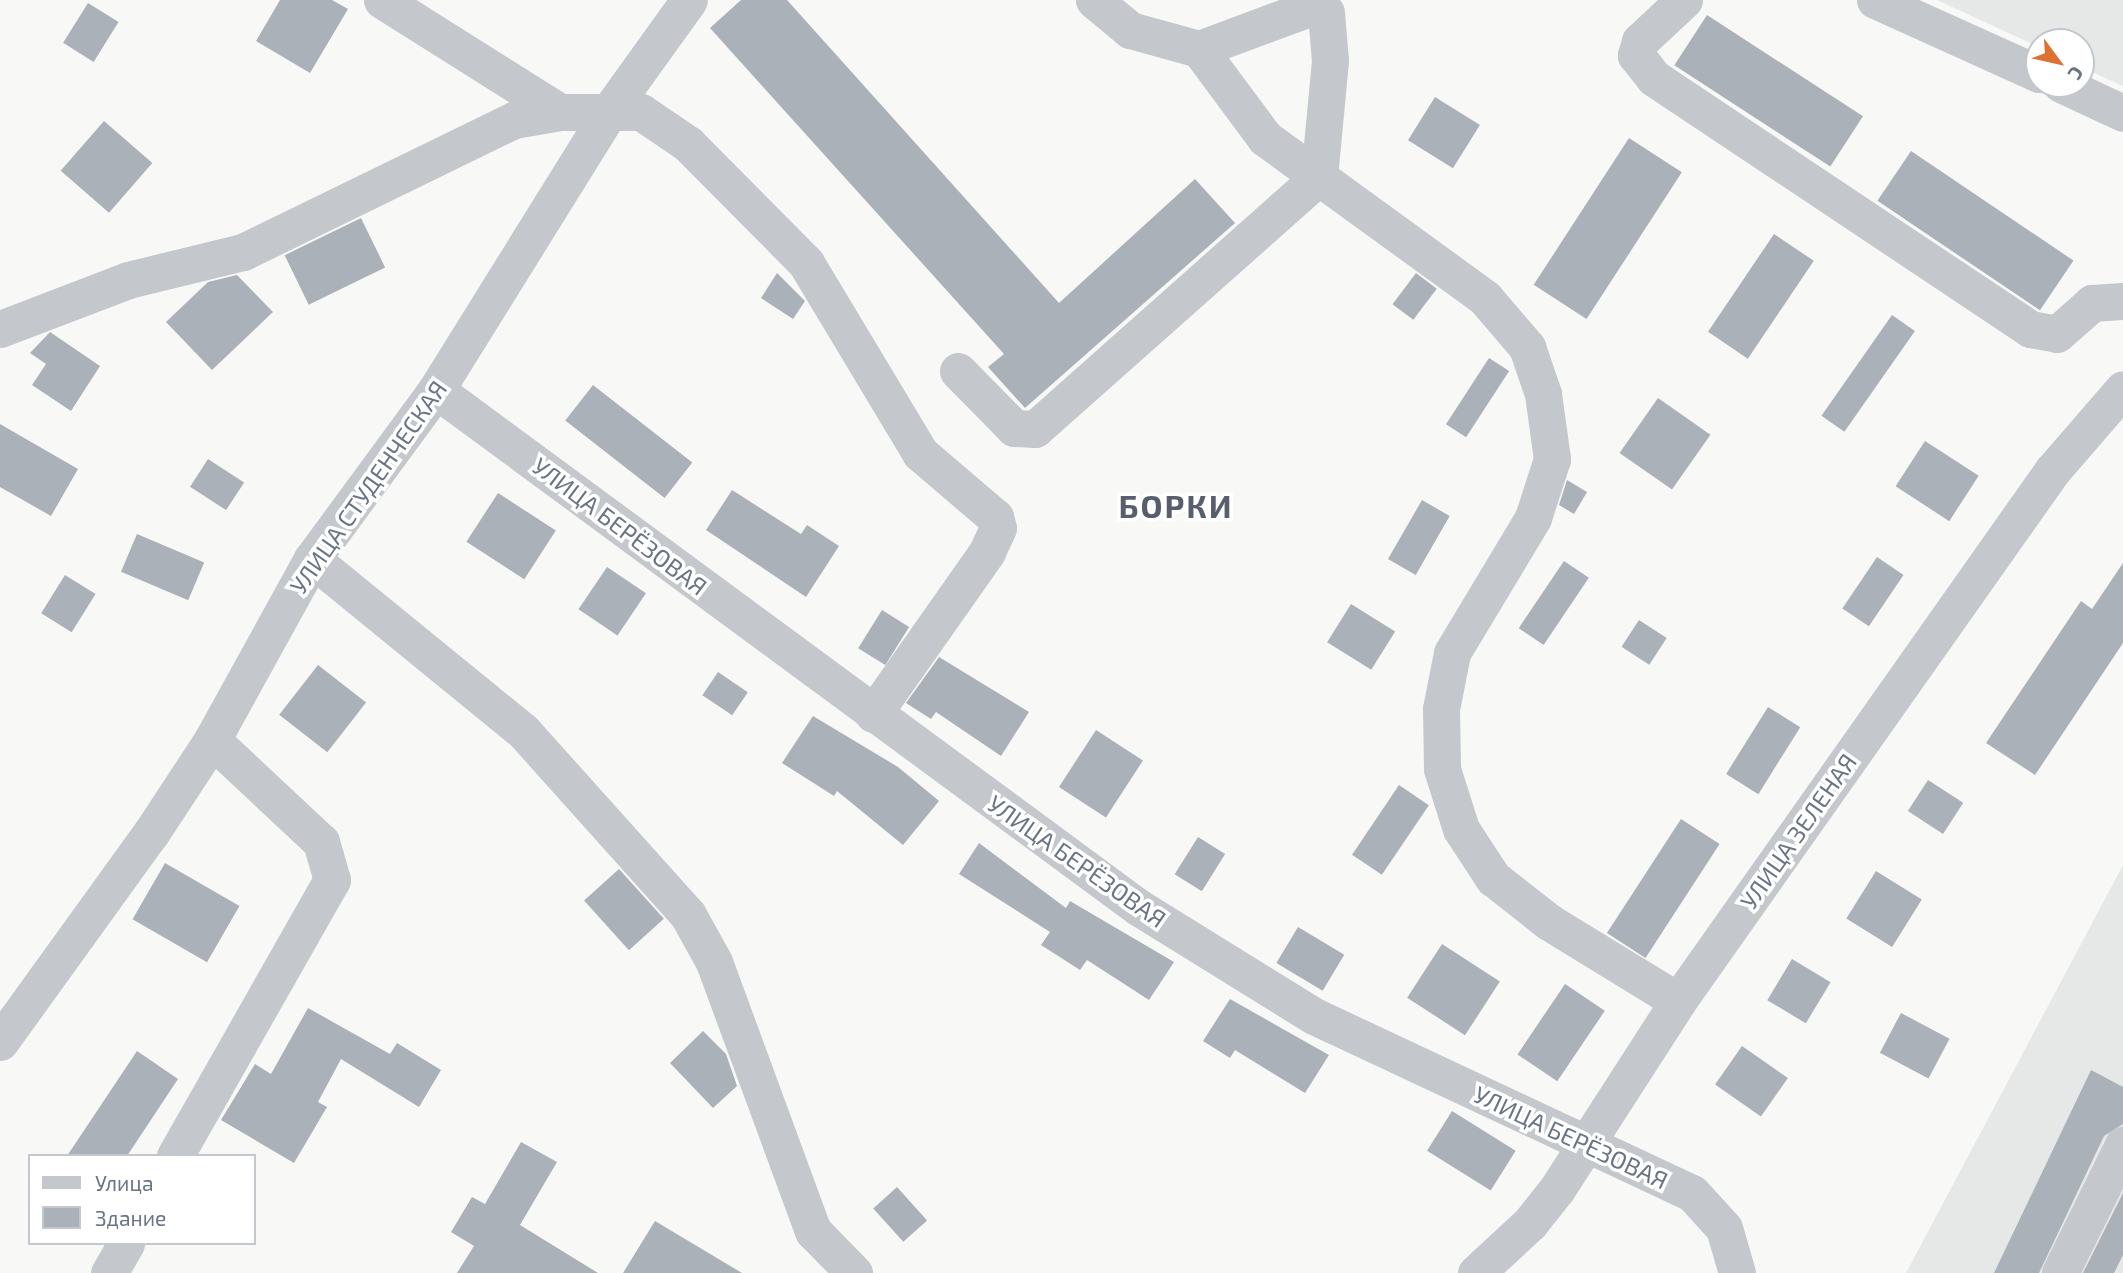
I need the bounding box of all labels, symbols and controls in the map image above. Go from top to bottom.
north arrow [2025,28,2095,98]
text: С [2064,63,2089,85]
street label: УЛИЦА СТУДЕНЧЕСКАЯ [284,375,452,599]
street label: УЛИЦА БЕРЁЗОВАЯ [527,451,713,601]
district label: БОРКИ [1119,486,1233,524]
street label: УЛИЦА ЗЕЛЕНАЯ [1734,748,1862,914]
street label: УЛИЦА БЕРЁЗОВАЯ [982,789,1172,933]
street label: УЛИЦА БЕРЁЗОВАЯ [1469,1079,1673,1195]
legend [28,1154,256,1245]
text: Улица [95,1170,154,1195]
text: Здание [95,1205,166,1230]

